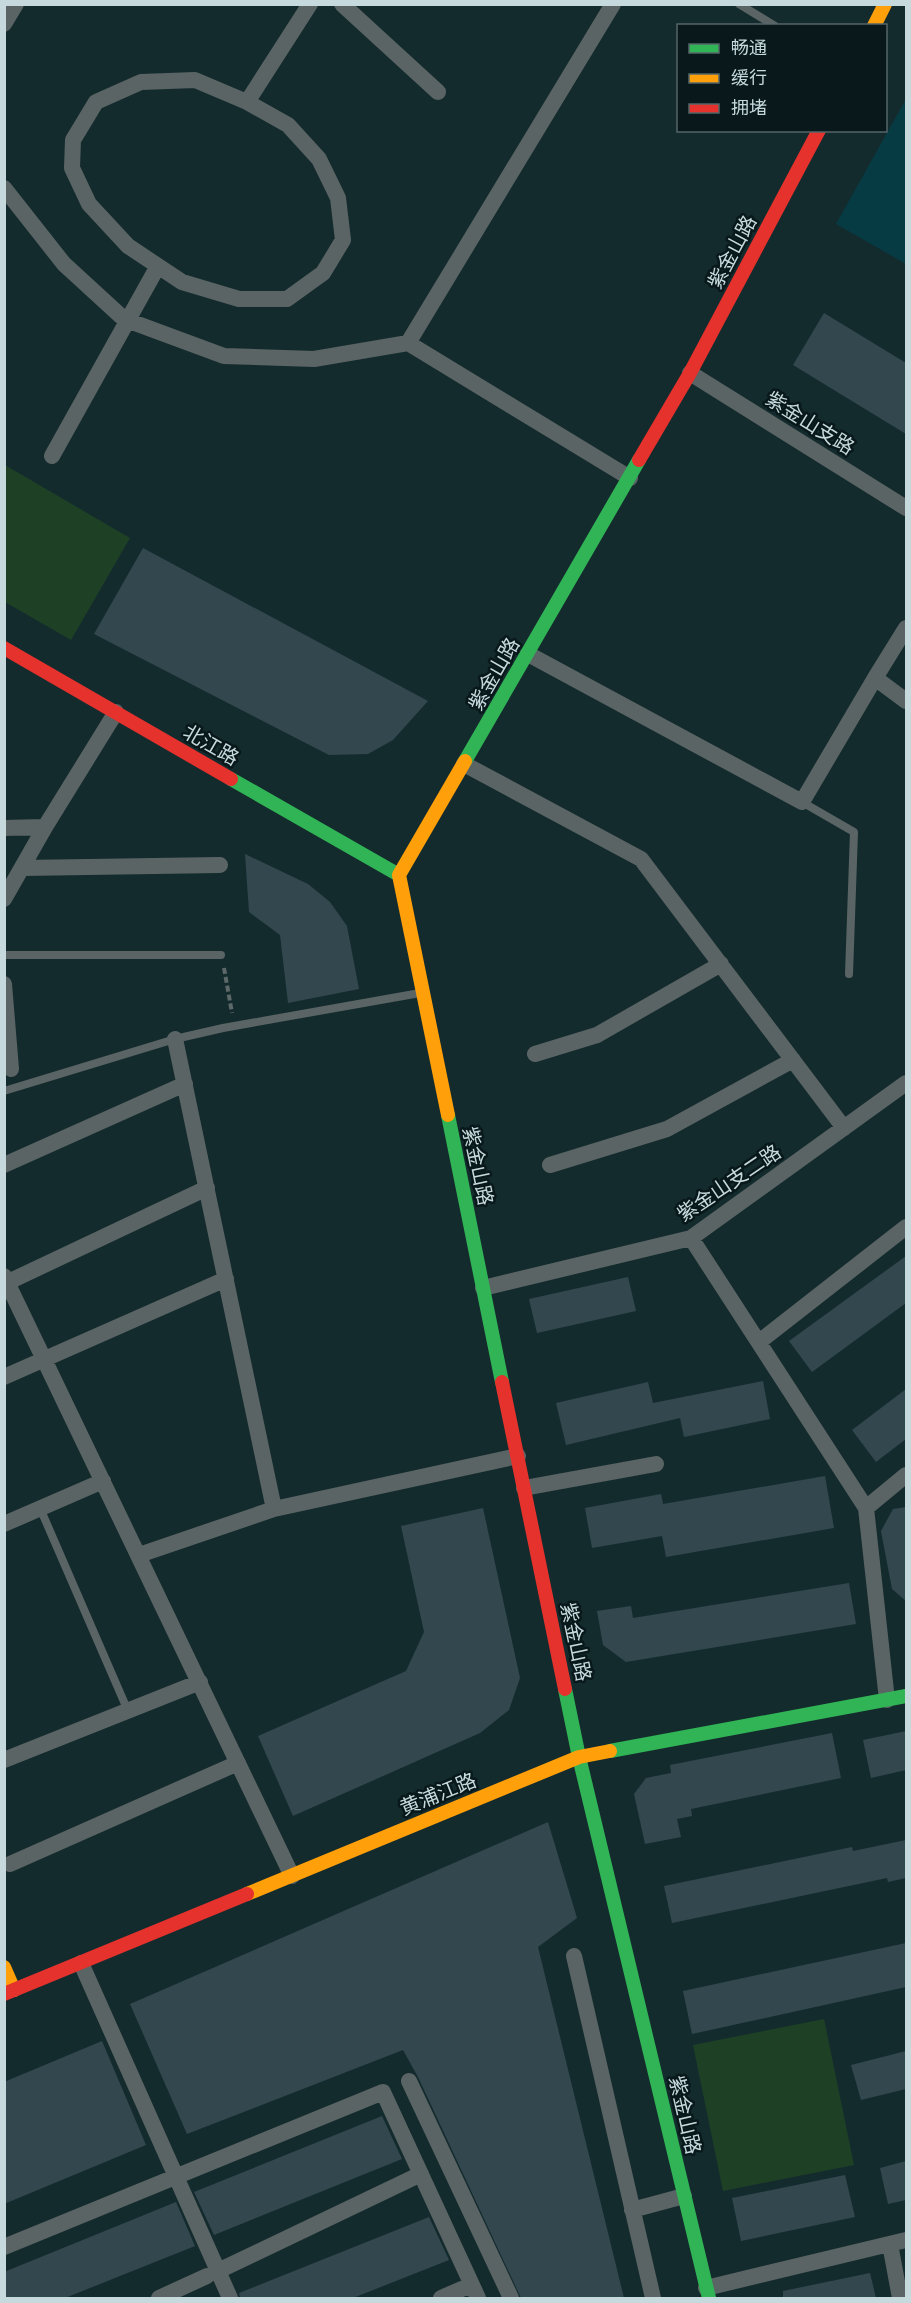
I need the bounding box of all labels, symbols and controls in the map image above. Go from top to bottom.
legend [677,24,887,132]
text: 畅通 [731,37,767,59]
text: 缓行 [731,67,767,89]
text: 拥堵 [731,97,767,119]
street label: 紫金山路 [703,211,761,293]
street label: 紫金山支路 [761,386,859,460]
street label: 紫金山路 [464,633,524,715]
street label: 北江路 [179,720,243,770]
street label: 紫金山路 [458,1124,498,1208]
street label: 紫金山支二路 [673,1139,785,1227]
street label: 紫金山路 [556,1600,596,1684]
street label: 黄浦江路 [396,1768,480,1820]
street label: 紫金山路 [664,2073,706,2157]

